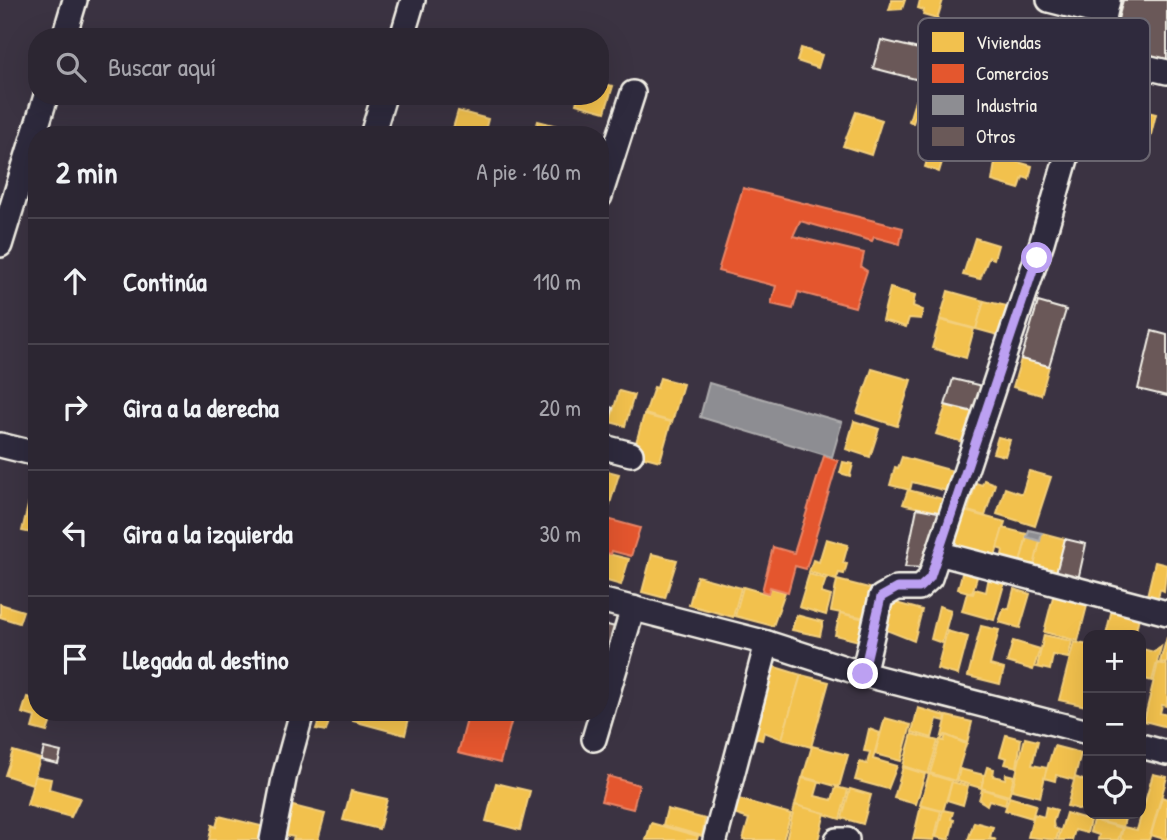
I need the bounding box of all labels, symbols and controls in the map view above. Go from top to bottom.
legend [918,18,1150,161]
search box [28,28,609,105]
text: Viviendas [976,29,1041,55]
icon: search [52,48,90,86]
text: Buscar aquí [108,49,216,84]
text: Comercios [976,60,1048,86]
text: Industria [976,92,1037,118]
text: Otros [976,123,1015,149]
text: 2 min [56,152,118,192]
text: A pie · 160 m [476,156,581,187]
route start [1021,242,1052,273]
icon: ahead [56,262,94,300]
text: Continúa [123,264,207,299]
text: 110 m [533,266,581,297]
icon: right [56,388,94,426]
text: Gira a la derecha [123,390,279,425]
text: 20 m [539,392,581,423]
icon: left [56,514,94,552]
text: Gira a la izquierda [123,516,293,551]
text: 30 m [539,518,581,549]
map controls [1083,630,1146,819]
button: + [1083,630,1146,693]
icon: arrive [56,640,94,678]
text: Llegada al destino [123,642,289,677]
route end [847,658,878,689]
button: − [1083,693,1146,756]
button: locate [1083,756,1146,819]

